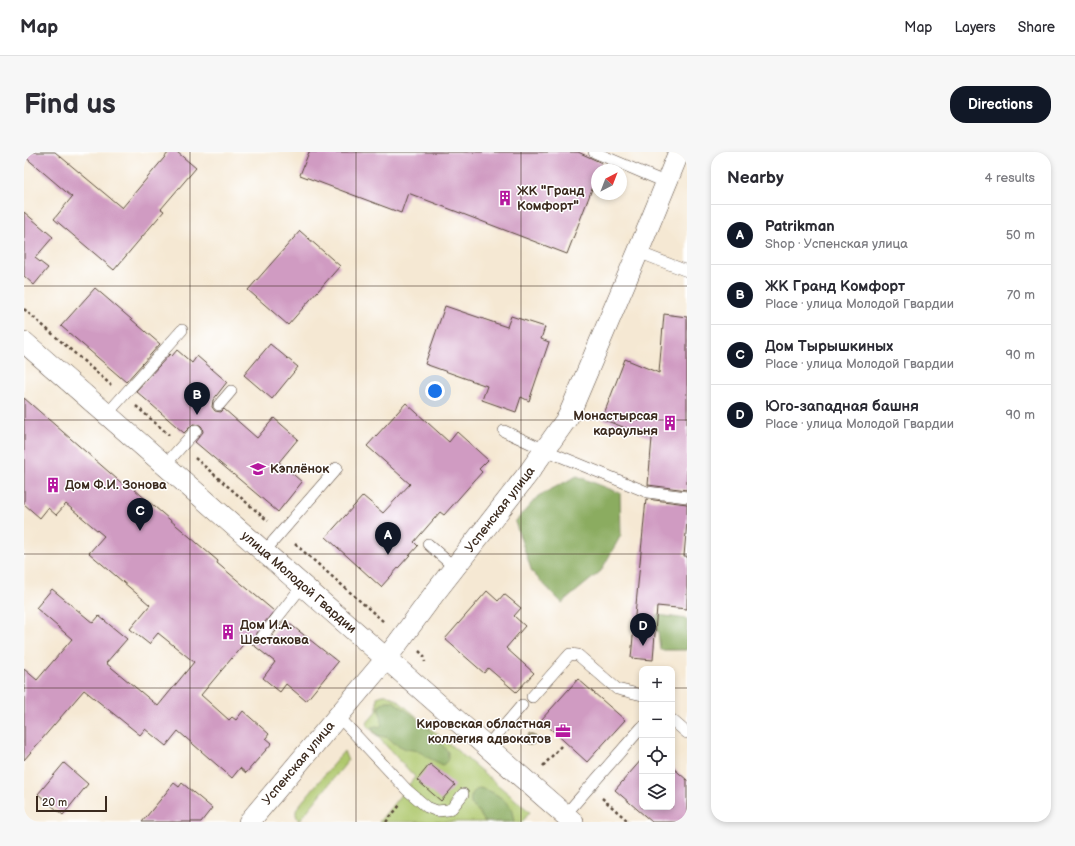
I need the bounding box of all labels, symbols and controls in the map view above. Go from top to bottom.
text: Map [20,16,58,39]
text: Map [904,19,932,36]
text: Layers [954,19,996,36]
text: Share [1018,19,1055,36]
button: Directions [950,86,1051,123]
text: Find us [24,88,116,121]
north arrow [591,164,627,200]
text: Nearby [727,168,784,188]
text: 4 results [985,170,1035,186]
place label: ЖК "Гранд Комфорт" [517,183,584,214]
building icon: ЖК "Гранд Комфорт" [496,189,514,207]
text: Patrikman [765,217,835,236]
text: A [736,227,744,243]
text: 50 m [1006,227,1035,243]
text: Shop · Успенская улица [765,236,908,252]
text: ЖК Гранд Комфорт [765,277,905,296]
text: B [735,287,745,303]
text: 70 m [1007,287,1035,303]
text: Place · улица Молодой Гвардии [765,296,954,312]
text: Дом Тырышкиных [765,337,893,356]
text: C [735,347,745,363]
text: 90 m [1006,347,1035,363]
text: Place · улица Молодой Гвардии [765,356,954,372]
your location [425,381,445,401]
pin: B [184,382,210,415]
text: Юго-западная башня [765,397,919,416]
text: D [735,407,745,423]
text: 90 m [1006,407,1035,423]
place label: Монастырсая караульня [573,408,658,439]
building icon: Монастырсая караульня [661,414,679,432]
text: Place · улица Молодой Гвардии [765,416,954,432]
school or university icon: Кэплёнок [249,460,267,478]
place label: Кэплёнок [270,461,330,477]
street label: Успенская улица [462,463,539,556]
building icon: Дом Ф.И. Зонова [44,476,62,494]
place label: Дом Ф.И. Зонова [65,477,167,493]
pin: C [127,498,153,531]
pin: A [375,522,401,555]
street label: улица Молодой Гвардии [238,528,360,637]
pin: D [630,613,656,646]
place label: Дом И.А. Шестакова [240,617,309,648]
building icon: Дом И.А. Шестакова [219,623,237,641]
map controls [639,666,675,810]
button: + [639,666,675,702]
button: − [639,702,675,738]
place label: Кировская областная коллегия адвокатов [416,716,551,747]
street label: Успенская улица [259,718,339,808]
office icon: Кировская областная коллегия адвокатов [554,722,572,740]
button: locate [639,738,675,774]
button: layers [639,774,675,810]
scale bar [36,794,107,813]
text: 20 m [42,796,67,809]

